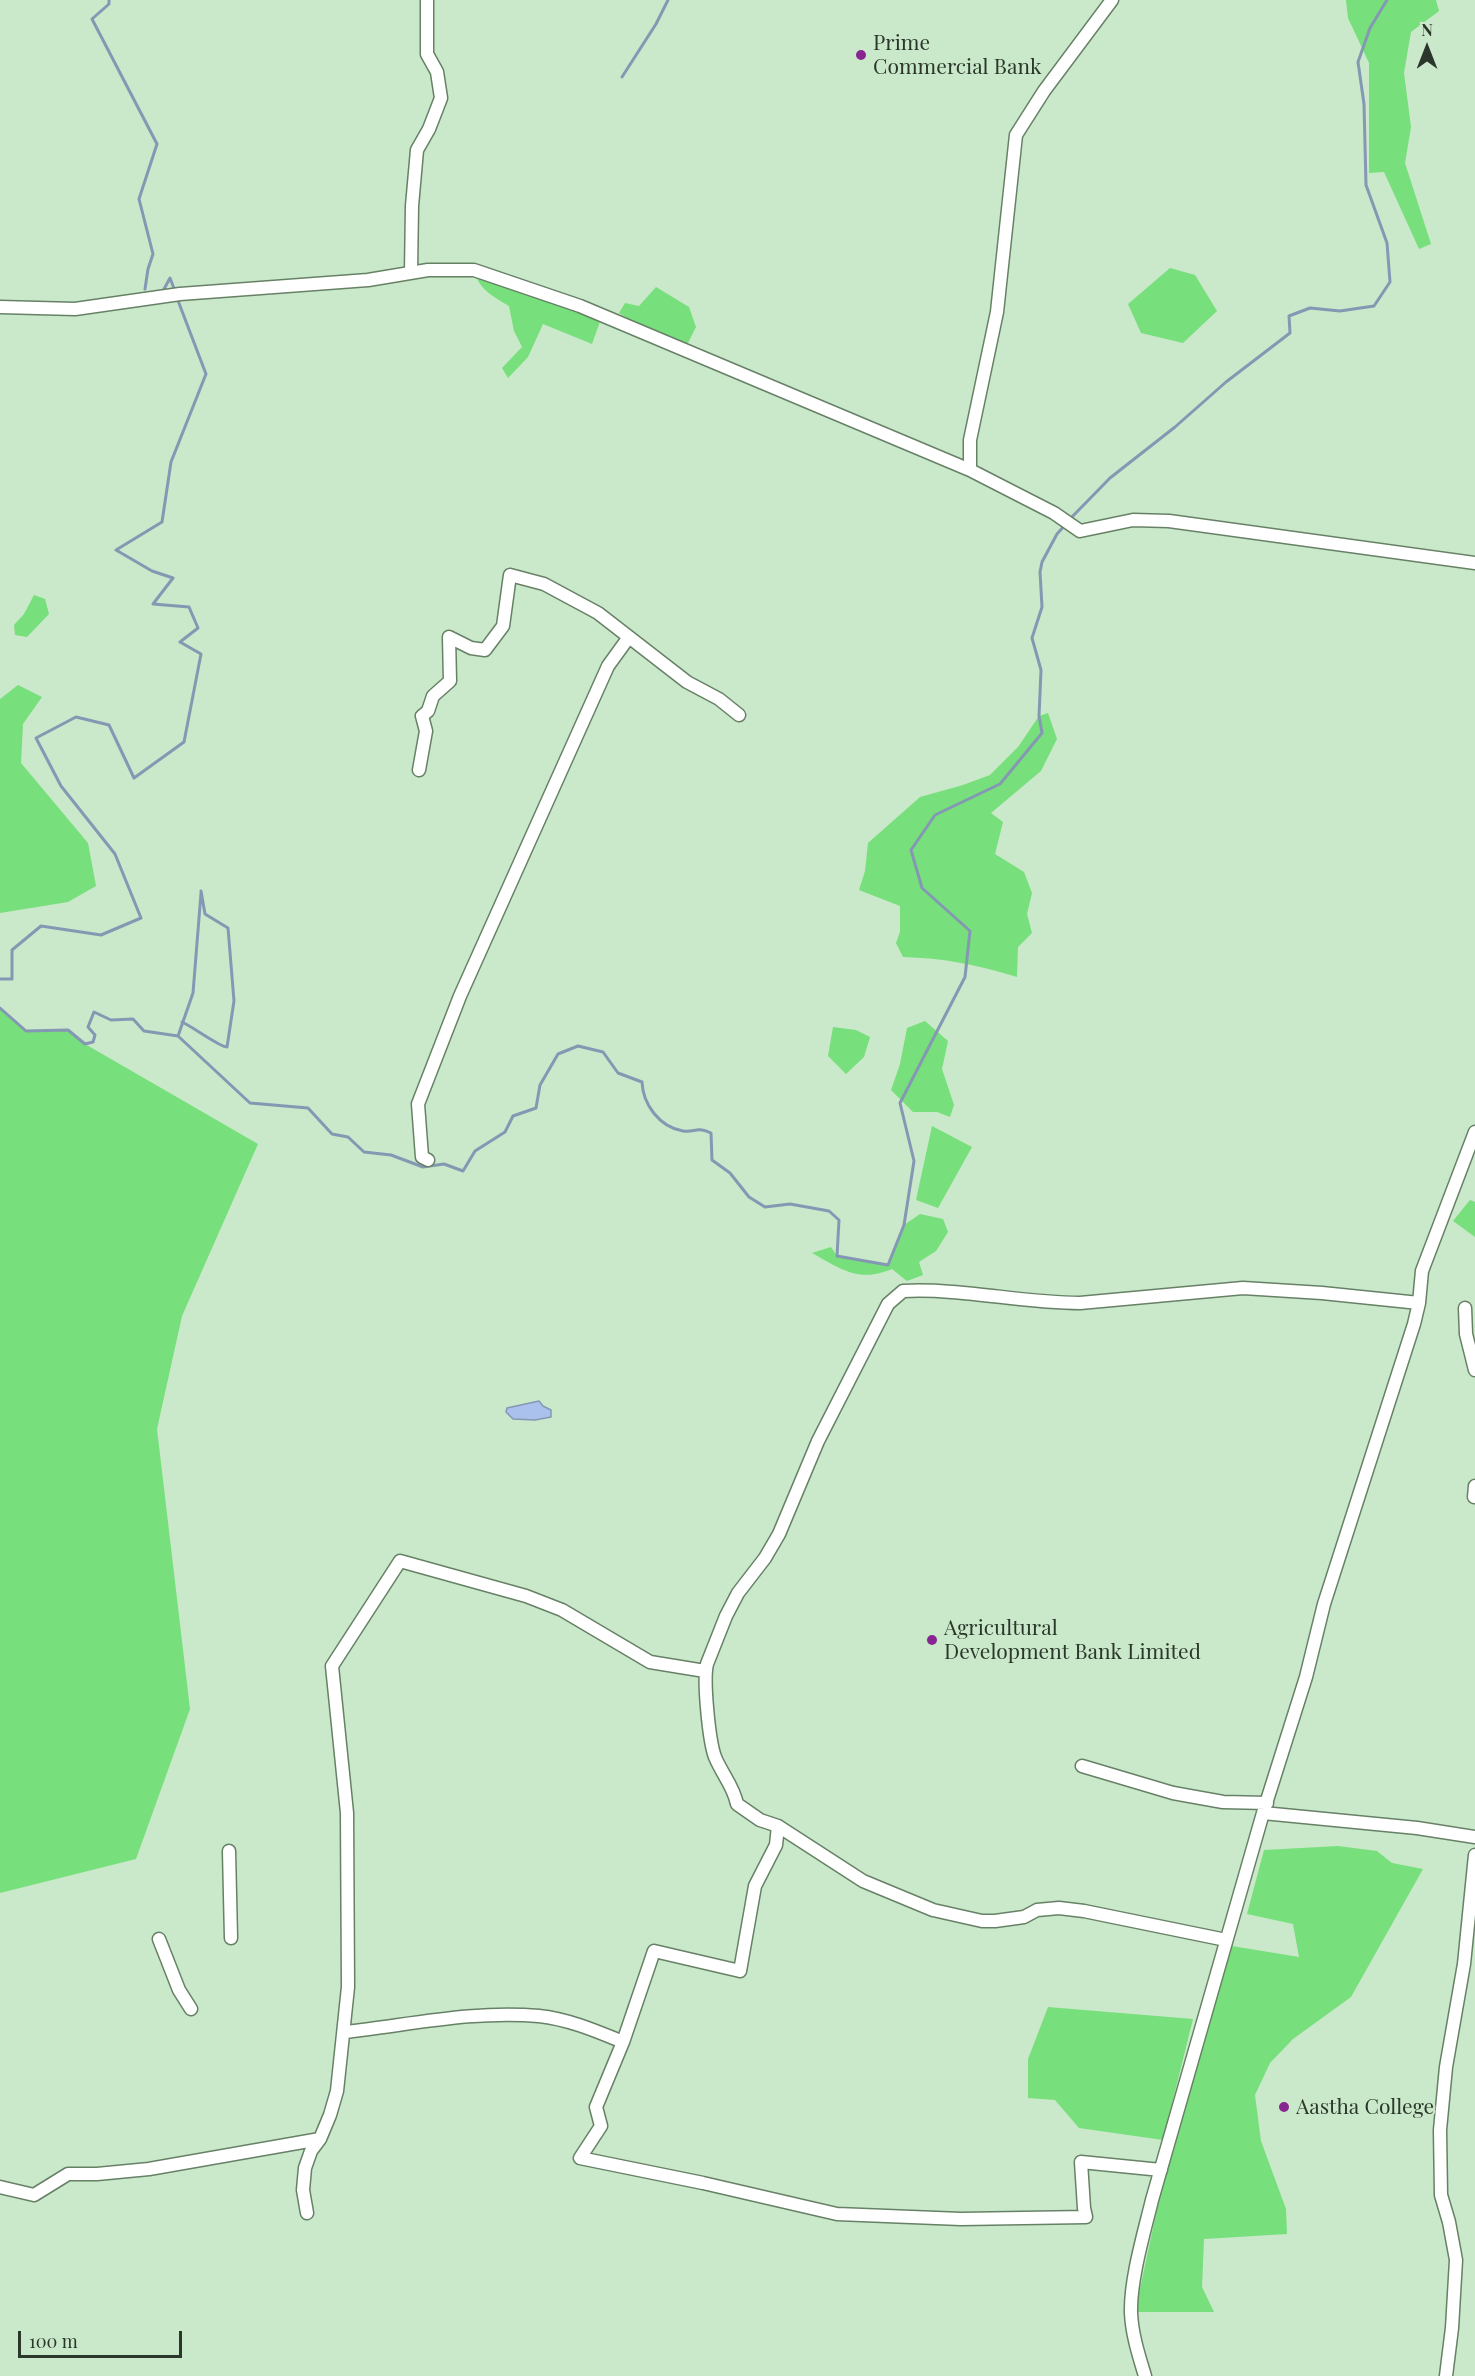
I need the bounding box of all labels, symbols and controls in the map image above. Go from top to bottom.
north arrow [1397,18,1457,78]
text: N [1421,19,1433,40]
place label: Prime Commercial Bank [873,30,1041,80]
marker: Prime Commercial Bank [854,48,868,62]
place label: Agricultural Development Bank Limited [944,1615,1201,1665]
marker: Agricultural Development Bank Limited [925,1633,939,1647]
place label: Aastha College [1296,2094,1434,2120]
marker: Aastha College [1277,2100,1291,2114]
scale bar [21,2319,184,2357]
text: 100 m [29,2329,78,2353]

